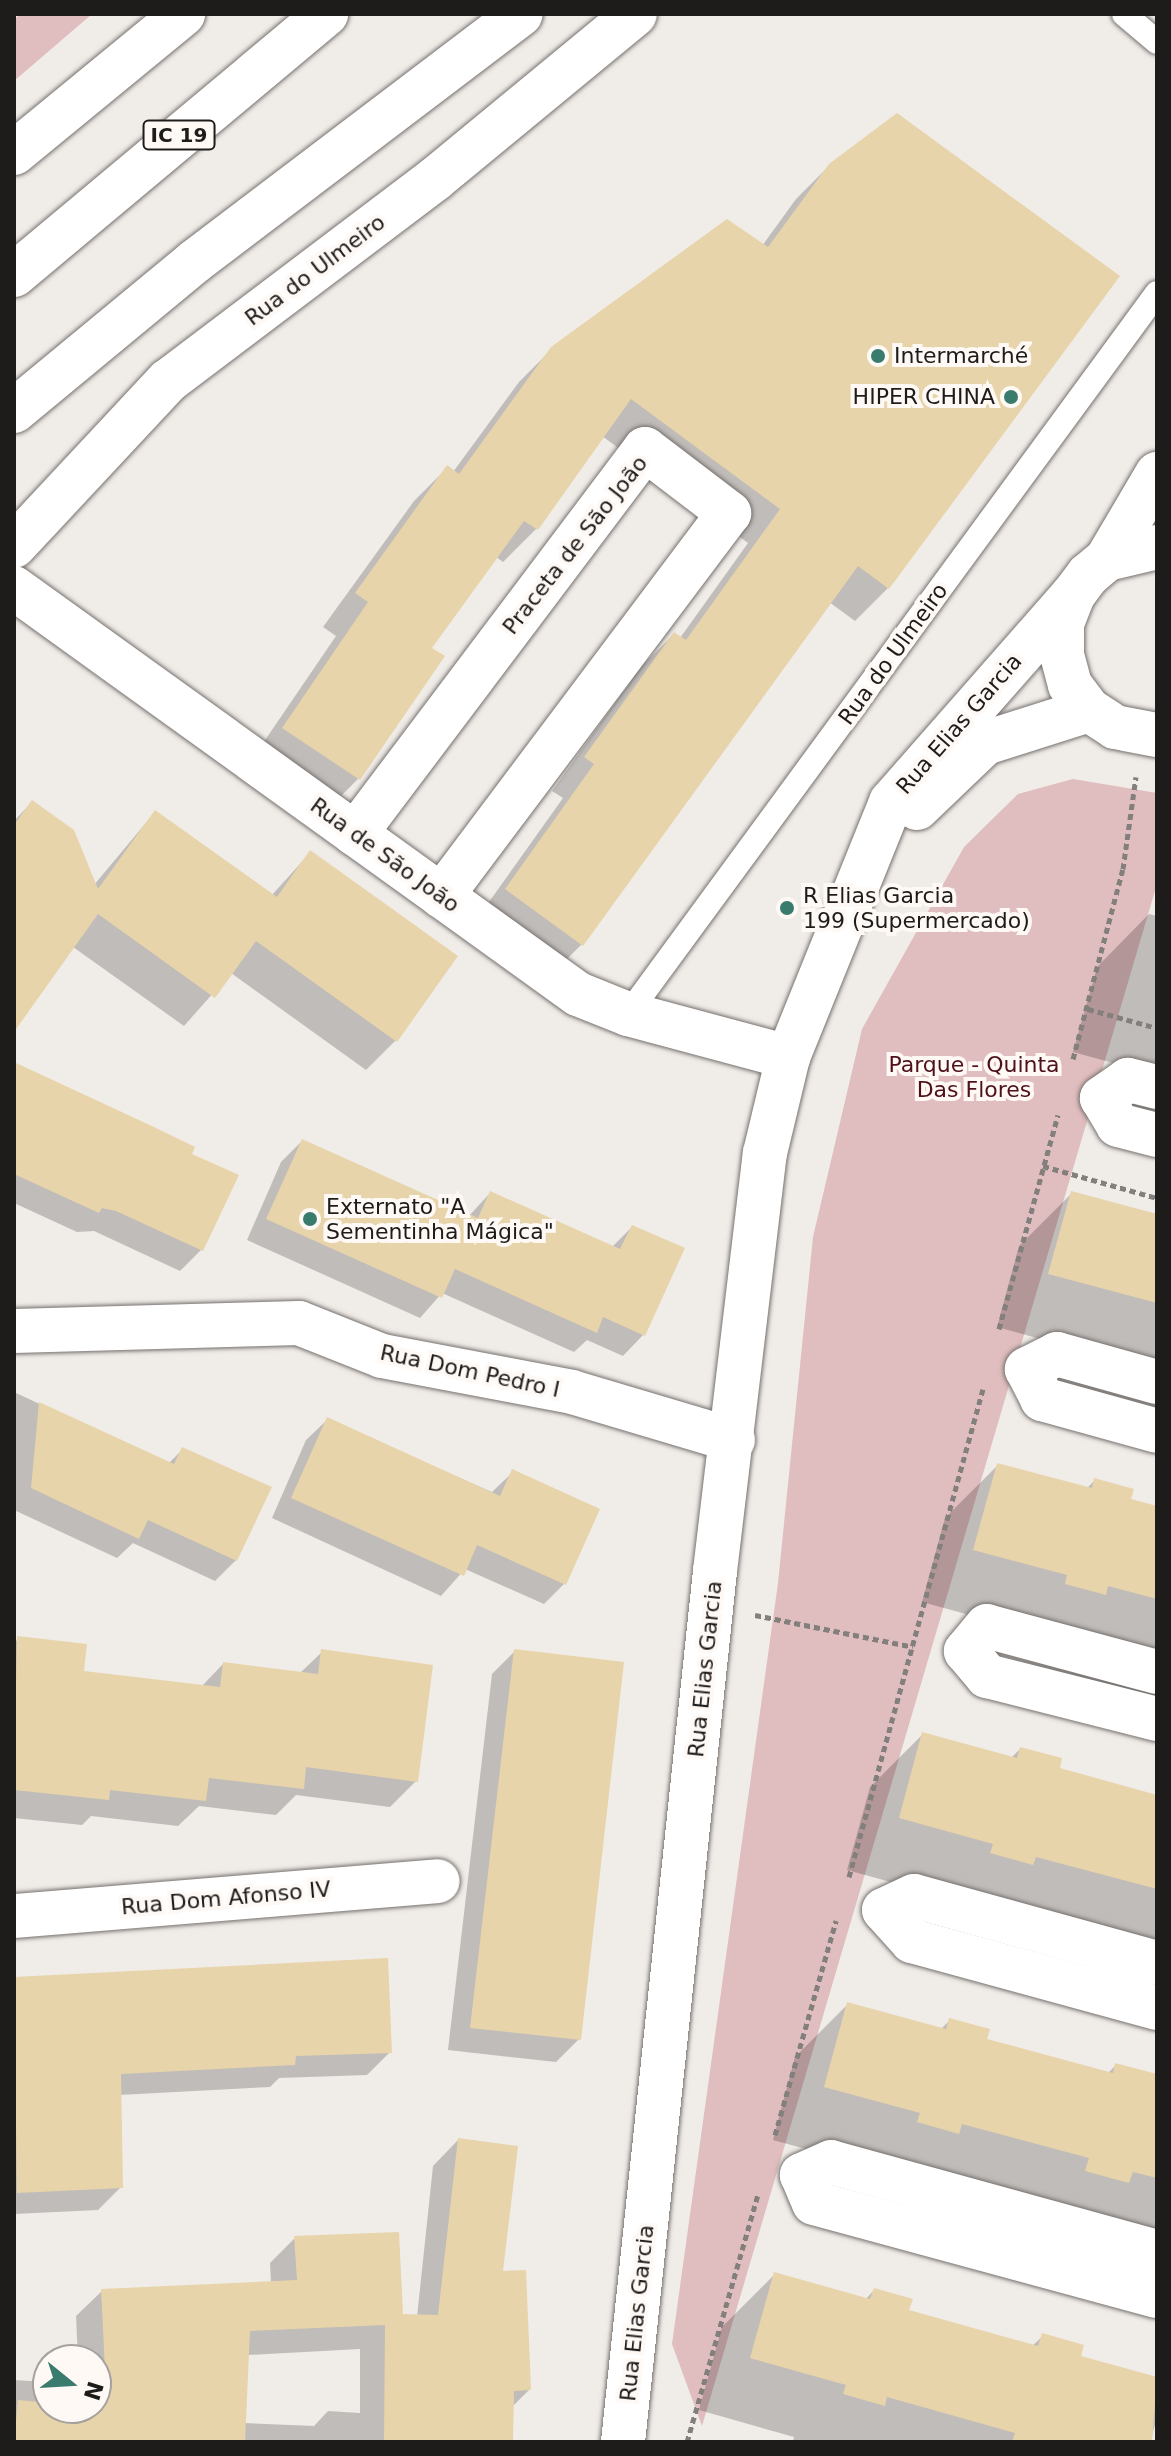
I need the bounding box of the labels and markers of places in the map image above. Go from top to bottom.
place label: Intermarché [894,343,1028,369]
marker: Intermarché [869,347,887,365]
place label: HIPER CHINA [853,384,995,410]
marker: HIPER CHINA [1002,388,1020,406]
place label: R Elias Garcia 199 (Supermercado) [803,882,1030,934]
marker: R Elias Garcia 199 (Supermercado) [778,899,796,917]
place label: Externato "A Sementinha Mágica" [326,1193,554,1244]
marker: Externato "A Sementinha Mágica" [301,1210,319,1228]

